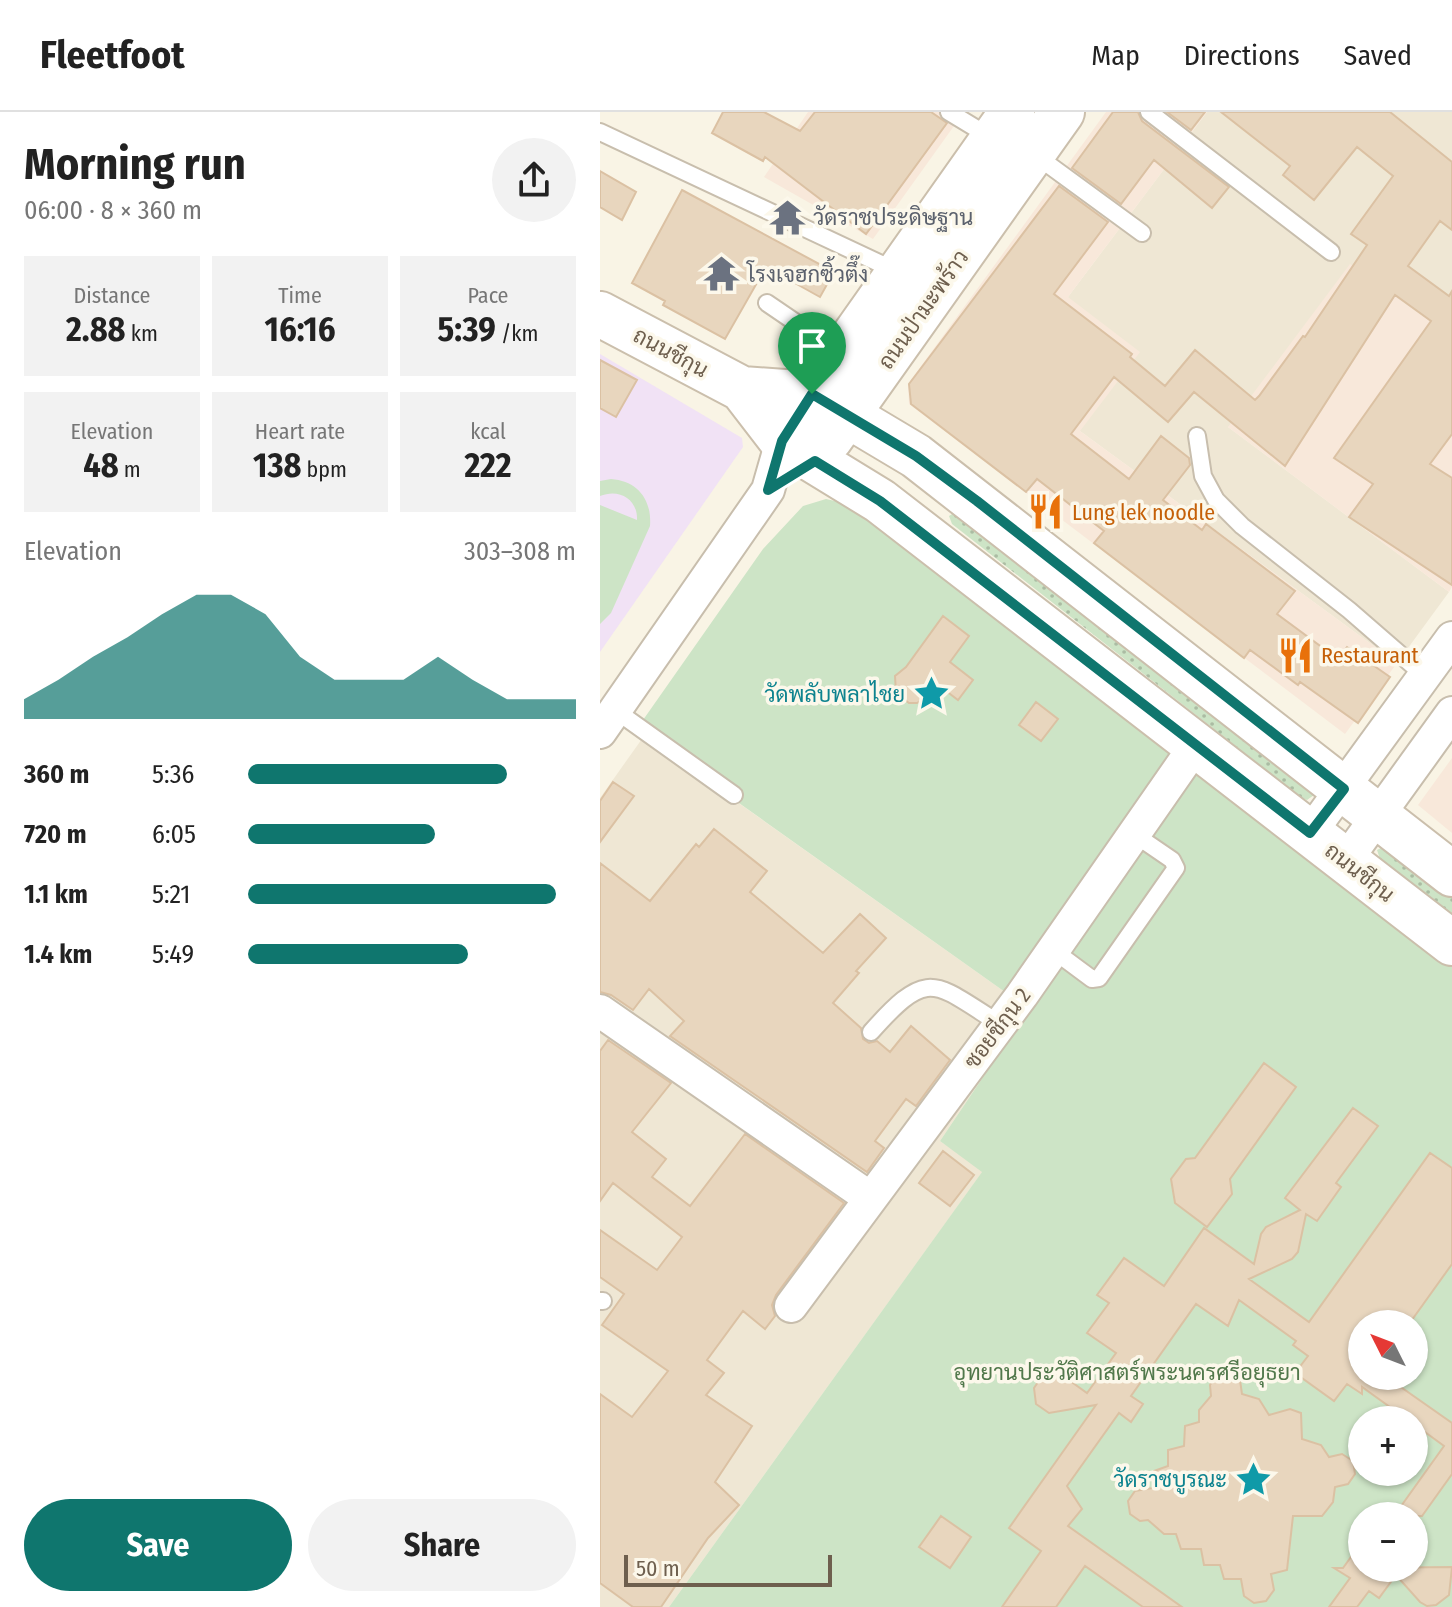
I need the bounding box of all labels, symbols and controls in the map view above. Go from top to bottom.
text: Fleetfoot [40,32,185,78]
text: Map [1091,39,1140,72]
text: Directions [1184,39,1300,72]
text: Saved [1344,39,1412,72]
text: Morning run [24,138,246,191]
button: share [492,138,576,222]
text: 06:00 · 8 × 360 m [24,195,202,226]
temple icon: วัดราชประดิษฐาน [768,198,806,236]
place label: วัดราชประดิษฐาน [813,204,973,233]
street label: ถนนป่ามะพร้าว [872,244,974,374]
temple icon: โรงเจฮกซิ้วตึ๊ง [702,255,740,293]
place label: โรงเจฮกซิ้วตึ๊ง [746,255,868,288]
text: Distance [73,282,151,309]
text: Time [278,282,322,309]
text: Pace [467,282,509,309]
text: 2.88 [66,309,126,350]
text: 16:16 [265,309,335,350]
text: 5:39 [437,309,496,350]
pin [778,312,846,394]
text: km [126,320,158,347]
text: /km [496,320,539,347]
street label: ถนนชีกุน [628,322,713,385]
icon: arrive [790,324,834,368]
text: Elevation [71,418,153,445]
text: Heart rate [255,418,345,445]
text: kcal [470,418,506,445]
text: 48 [83,445,119,486]
text: 138 [253,445,301,486]
text: 222 [464,445,512,486]
text: m [119,456,141,483]
text: bpm [301,456,347,483]
restaurant icon: Lung lek noodle [1027,493,1065,531]
place label: Lung lek noodle [1072,499,1215,526]
text: Elevation [24,536,122,567]
text: 303–308 m [464,536,576,567]
restaurant icon: Restaurant [1276,636,1314,674]
place label: Restaurant [1321,642,1420,669]
place icon: วัดพลับพลาไชย [912,675,950,713]
place label: วัดพลับพลาไชย [764,680,905,708]
text: 360 m [24,759,89,790]
text: 5:36 [152,759,194,790]
text: 720 m [24,819,87,850]
text: 6:05 [152,819,196,850]
street label: ถนนชีกุน [1318,837,1400,909]
text: 1.1 km [24,879,88,910]
text: 5:21 [152,879,190,910]
text: 1.4 km [24,939,92,970]
text: 5:49 [152,939,194,970]
street label: ซอยชีกุน 2 [958,983,1038,1075]
north arrow [1348,1310,1428,1390]
map controls [1348,1310,1428,1582]
park label: อุทยานประวัติศาสตร์พระนครศรีอยุธยา [953,1358,1301,1388]
button: + [1348,1406,1428,1486]
place icon: วัดราชบูรณะ [1234,1460,1272,1498]
place label: วัดราชบูรณะ [1113,1466,1227,1495]
button: Save [24,1499,292,1591]
button: Share [308,1499,576,1591]
button: − [1348,1502,1428,1582]
scale bar [624,1551,832,1587]
text: 50 m [636,1555,680,1582]

